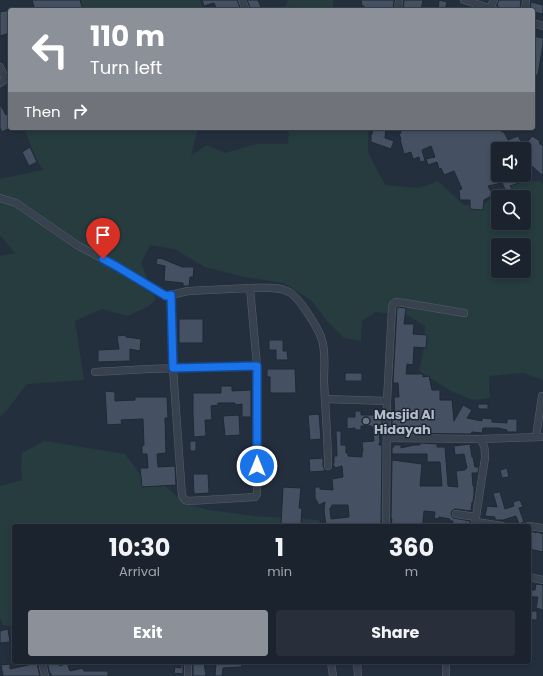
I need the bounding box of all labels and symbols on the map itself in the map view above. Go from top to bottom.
pin [86,218,120,259]
place label: Masjid Al Hidayah [374,405,435,439]
marker: Masjid Al Hidayah [361,416,371,426]
position arrow [236,445,278,487]

